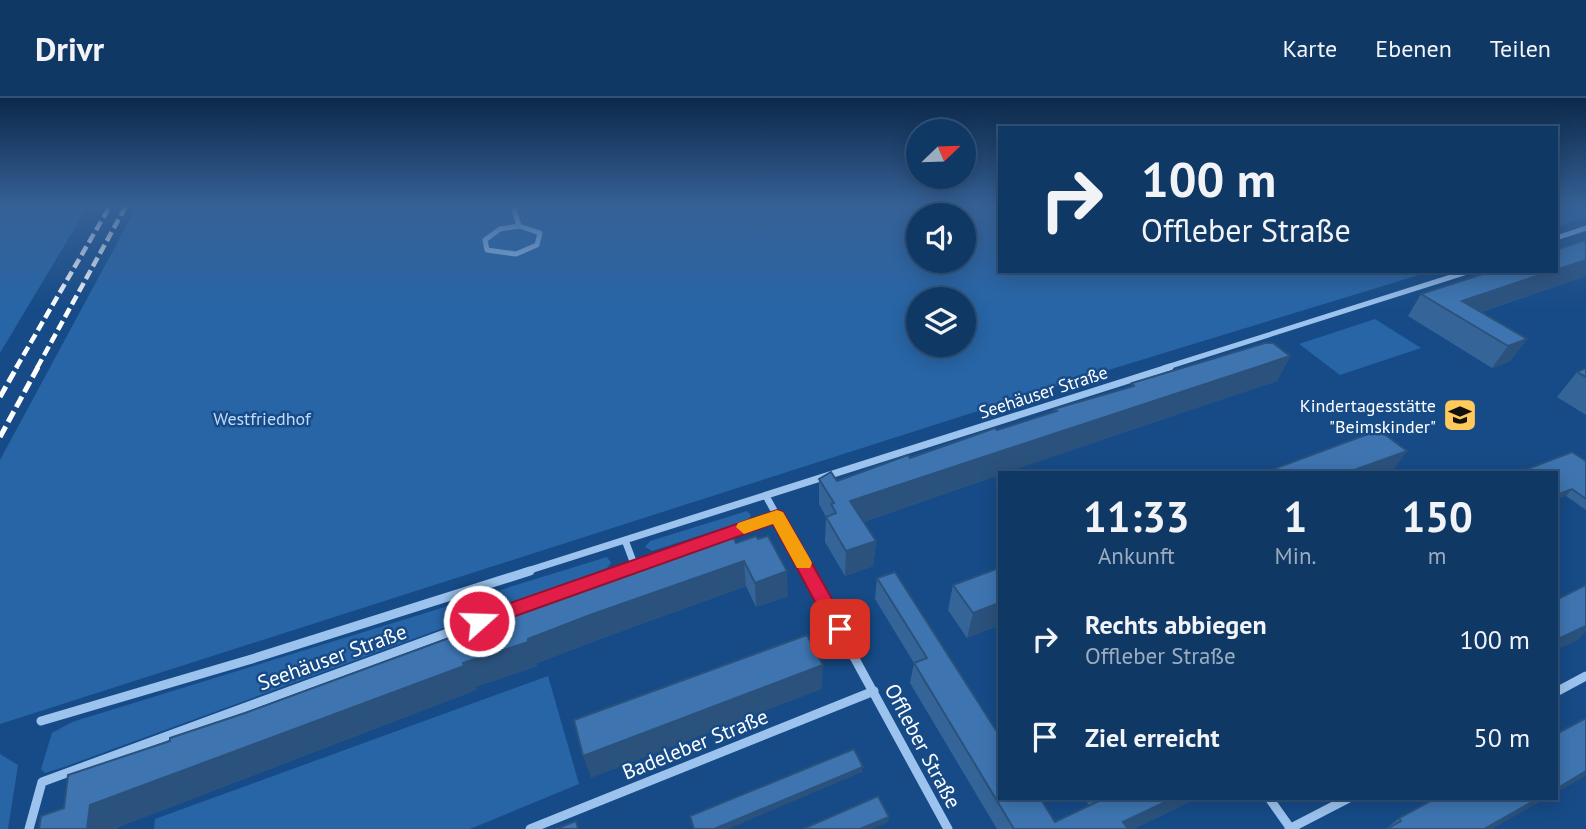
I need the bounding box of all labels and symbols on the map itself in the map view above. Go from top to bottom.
north arrow [906,119,976,189]
street label: Seehäuser Straße [976,360,1110,424]
place label: Kindertagesstätte "Beimskinder" [1300,394,1436,438]
school or university icon: Kindertagesstätte "Beimskinder" [1441,396,1479,434]
park label: Westfriedhof [213,407,312,430]
position arrow [442,584,516,658]
pin [810,599,870,659]
street label: Seehäuser Straße [254,618,410,696]
street label: Offleber Straße [879,679,967,813]
street label: Badeleber Straße [618,702,772,786]

